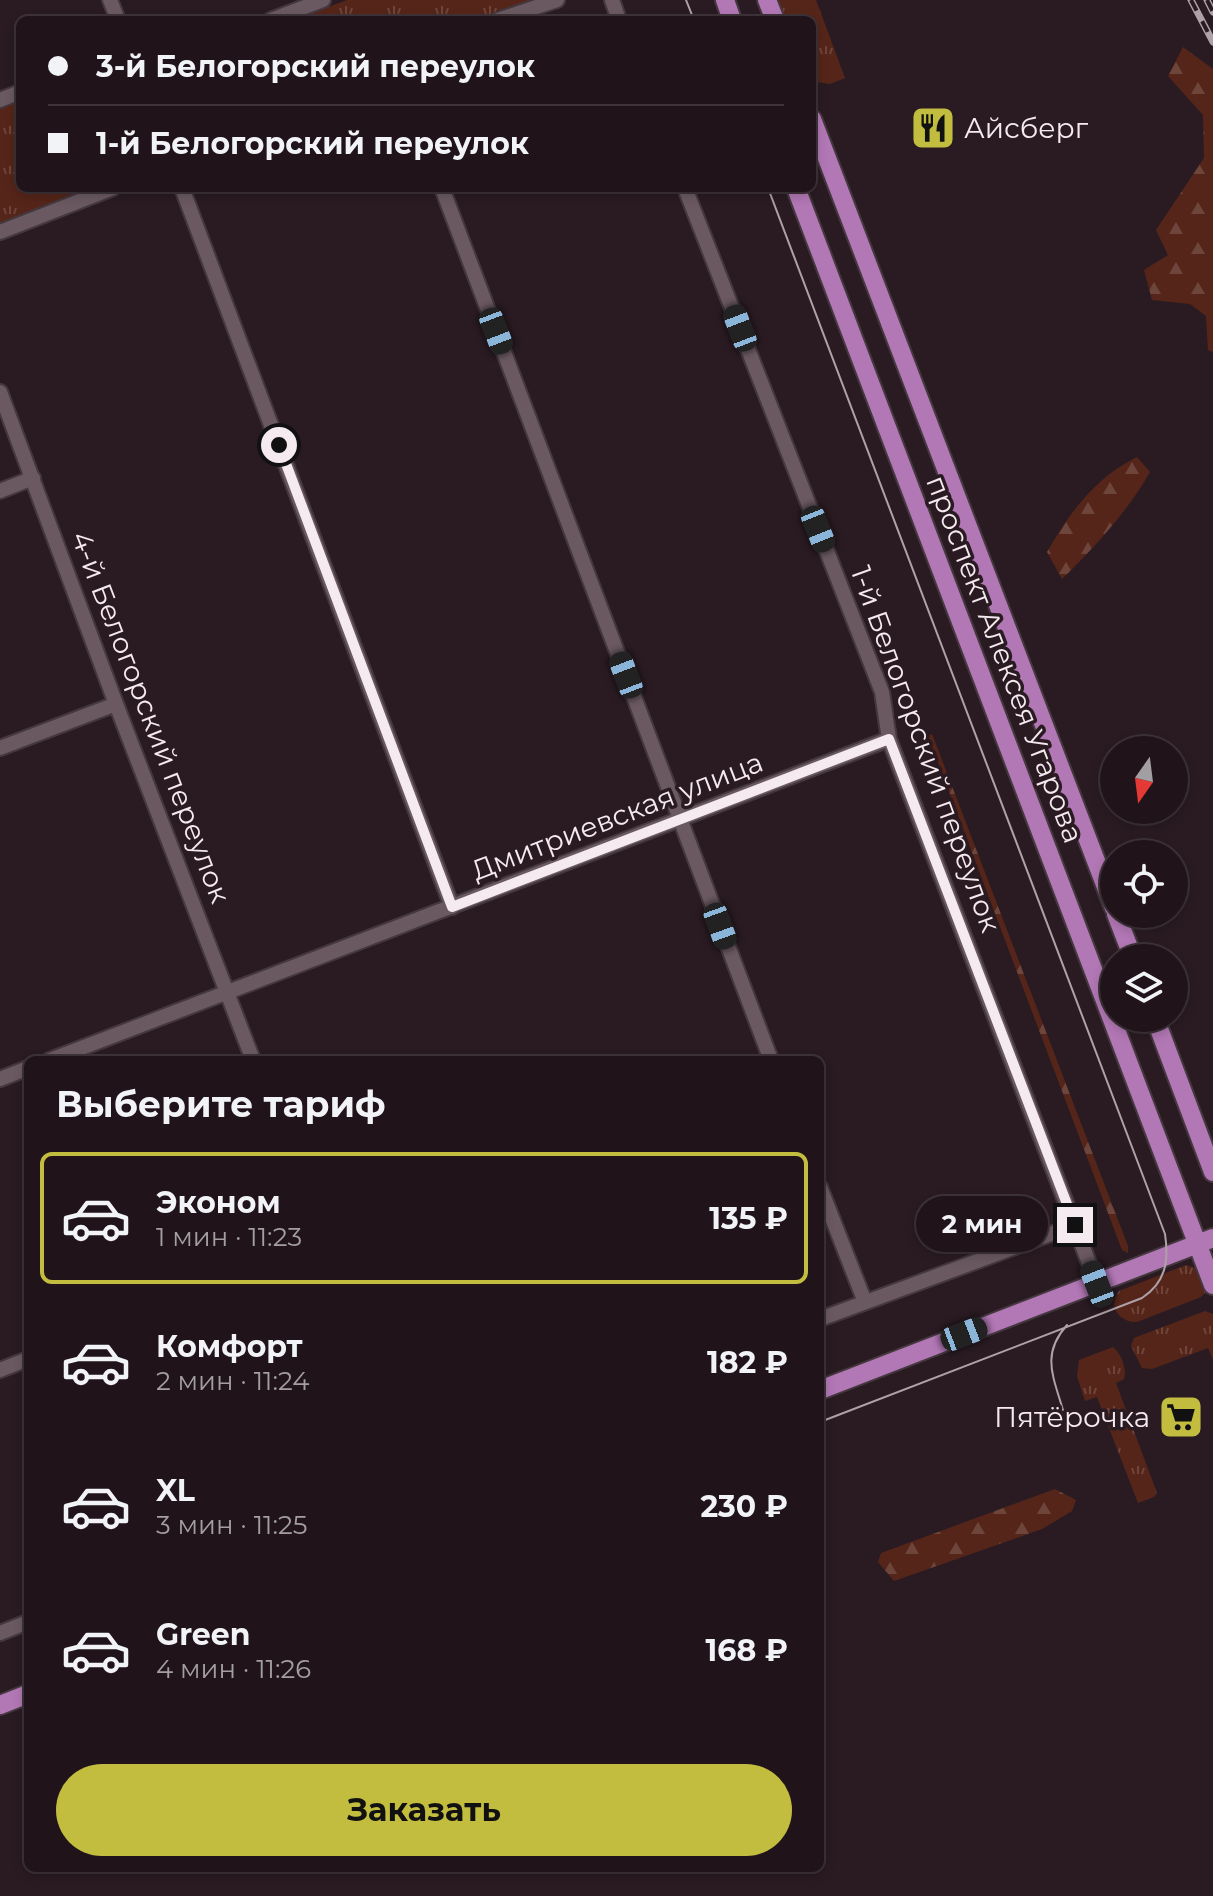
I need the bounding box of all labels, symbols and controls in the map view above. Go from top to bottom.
text: 3-й Белогорский переулок [96,48,535,85]
restaurant icon: Айсберг [909,104,957,152]
place label: Айсберг [964,111,1089,145]
text: 1-й Белогорский переулок [96,125,529,162]
car [720,301,760,355]
car [476,304,516,358]
route start [261,427,297,463]
street label: проспект Алексея Угарова [919,471,1091,847]
car [798,502,838,556]
street label: 4-й Белогорский переулок [64,526,238,908]
street label: 1-й Белогорский переулок [844,561,1008,937]
car [606,648,646,702]
north arrow [1100,736,1188,824]
map controls [1100,736,1188,1032]
street label: Дмитриевская улица [466,745,768,887]
button: locate [1100,840,1188,928]
car [701,899,739,953]
button: layers [1100,944,1188,1032]
text: Выберите тариф [56,1082,386,1126]
icon: car [60,1182,132,1254]
text: Эконом [156,1184,281,1221]
callout: 2 мин [915,1197,1047,1253]
text: 135 ₽ [709,1200,788,1237]
route end [1057,1207,1093,1243]
text: 2 мин [942,1208,1022,1240]
text: 1 мин · 11:23 [156,1221,302,1253]
car [1077,1257,1117,1311]
car [937,1314,991,1354]
icon: car [60,1326,132,1398]
text: Комфорт [156,1328,303,1365]
text: 182 ₽ [707,1344,788,1381]
text: 2 мин · 11:24 [156,1365,309,1397]
supermarket icon: Пятёрочка [1157,1393,1205,1441]
place label: Пятёрочка [994,1400,1150,1434]
icon: car [60,1470,132,1542]
text: XL [156,1472,195,1509]
text: 230 ₽ [700,1488,788,1525]
text: 3 мин · 11:25 [156,1509,307,1541]
icon: car [60,1614,132,1686]
text: Green [156,1616,250,1653]
text: 168 ₽ [706,1632,788,1669]
text: 4 мин · 11:26 [156,1653,311,1685]
button: Заказать [56,1764,792,1856]

